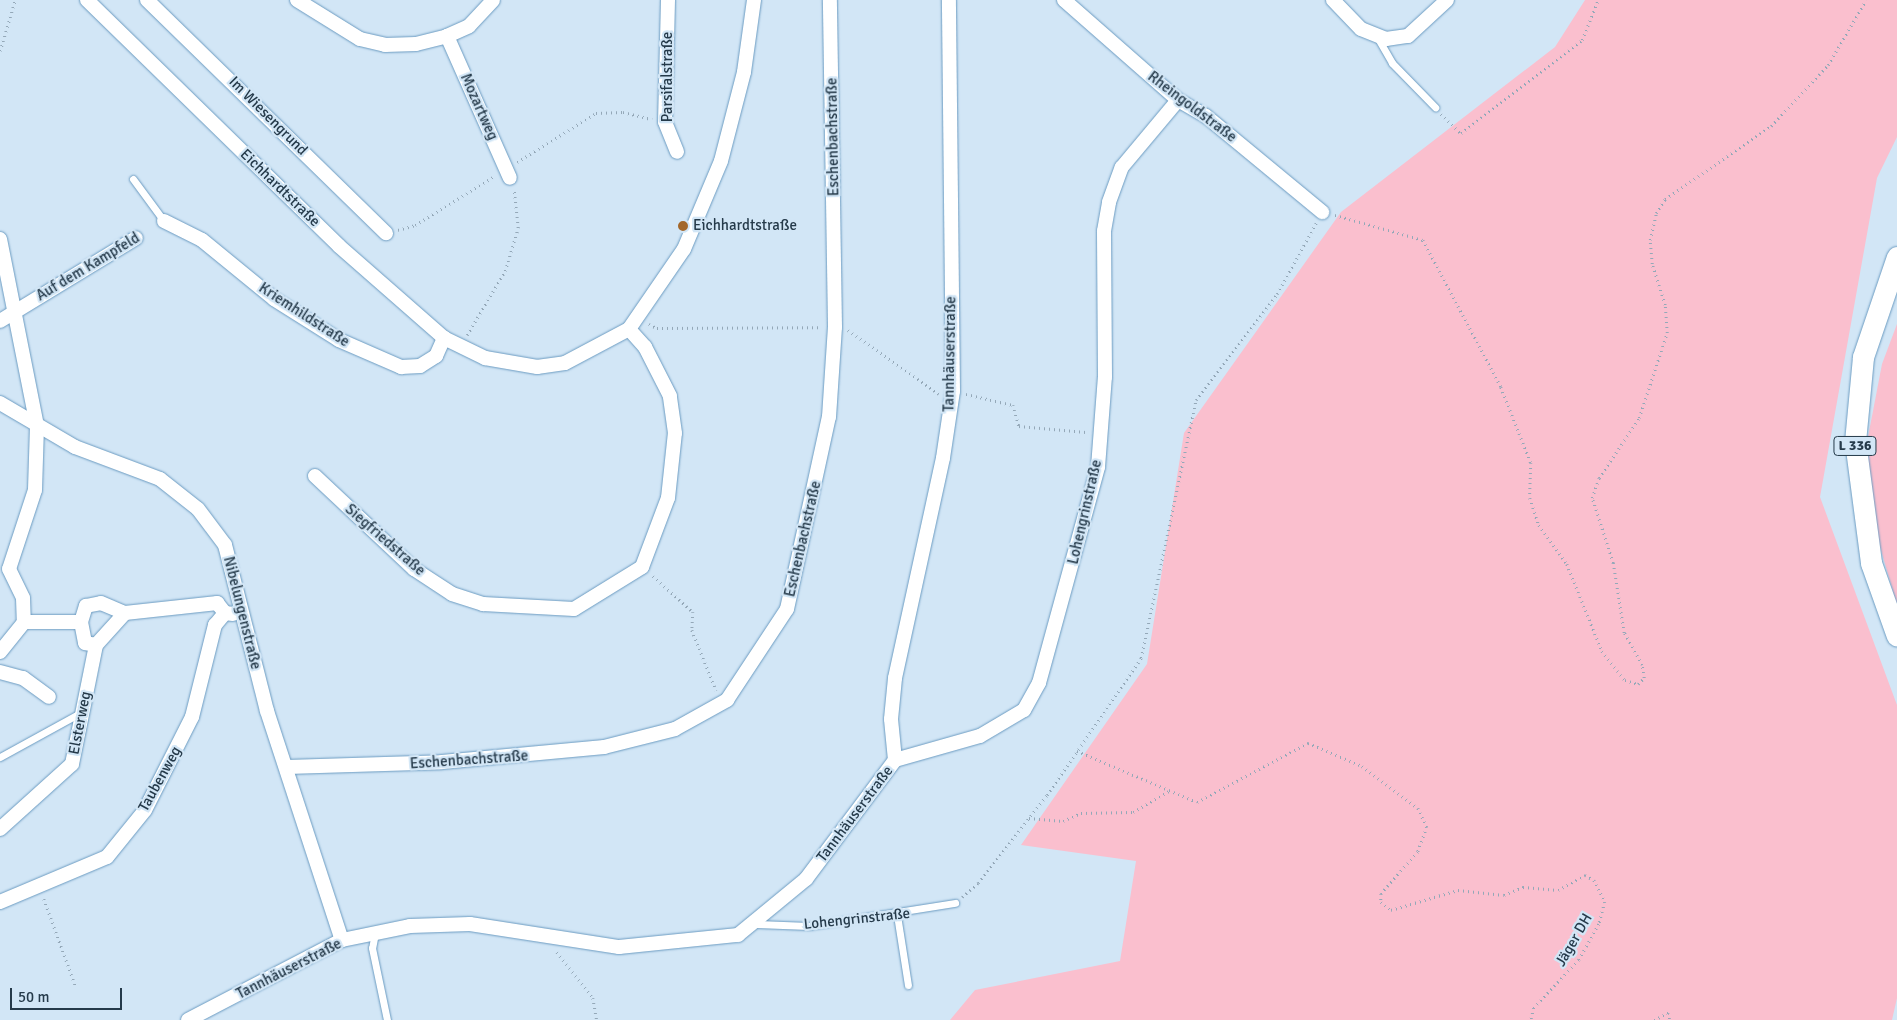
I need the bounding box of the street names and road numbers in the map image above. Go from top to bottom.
street label: Parsifalstraße [659,32,677,122]
street label: Rheingoldstraße [1144,68,1240,146]
street label: Mozartweg [456,71,502,143]
street label: Im Wiesengrund [225,73,311,159]
street label: Eschenbachstraße [823,78,843,196]
street label: Eichhardtstraße [236,145,324,231]
street label: Auf dem Kampfeld [33,229,143,305]
street label: Kriemhildstraße [255,279,353,351]
street label: Tannhäuserstraße [940,296,960,412]
road number: L 336 [1832,434,1878,458]
street label: Lohengrinstraße [1064,458,1106,566]
street label: Eschenbachstraße [781,479,825,599]
street label: Siegfriedstraße [341,500,429,580]
street label: Nibelungenstraße [219,555,265,671]
street label: Elsterweg [65,690,95,756]
street label: Taubenweg [135,743,185,815]
street label: Eschenbachstraße [409,747,529,773]
street label: Tannhäuserstraße [813,762,897,866]
street label: Lohengrinstraße [803,904,911,934]
street label: Jäger DH [1552,910,1596,970]
street label: Tannhäuserstraße [233,935,345,1003]

